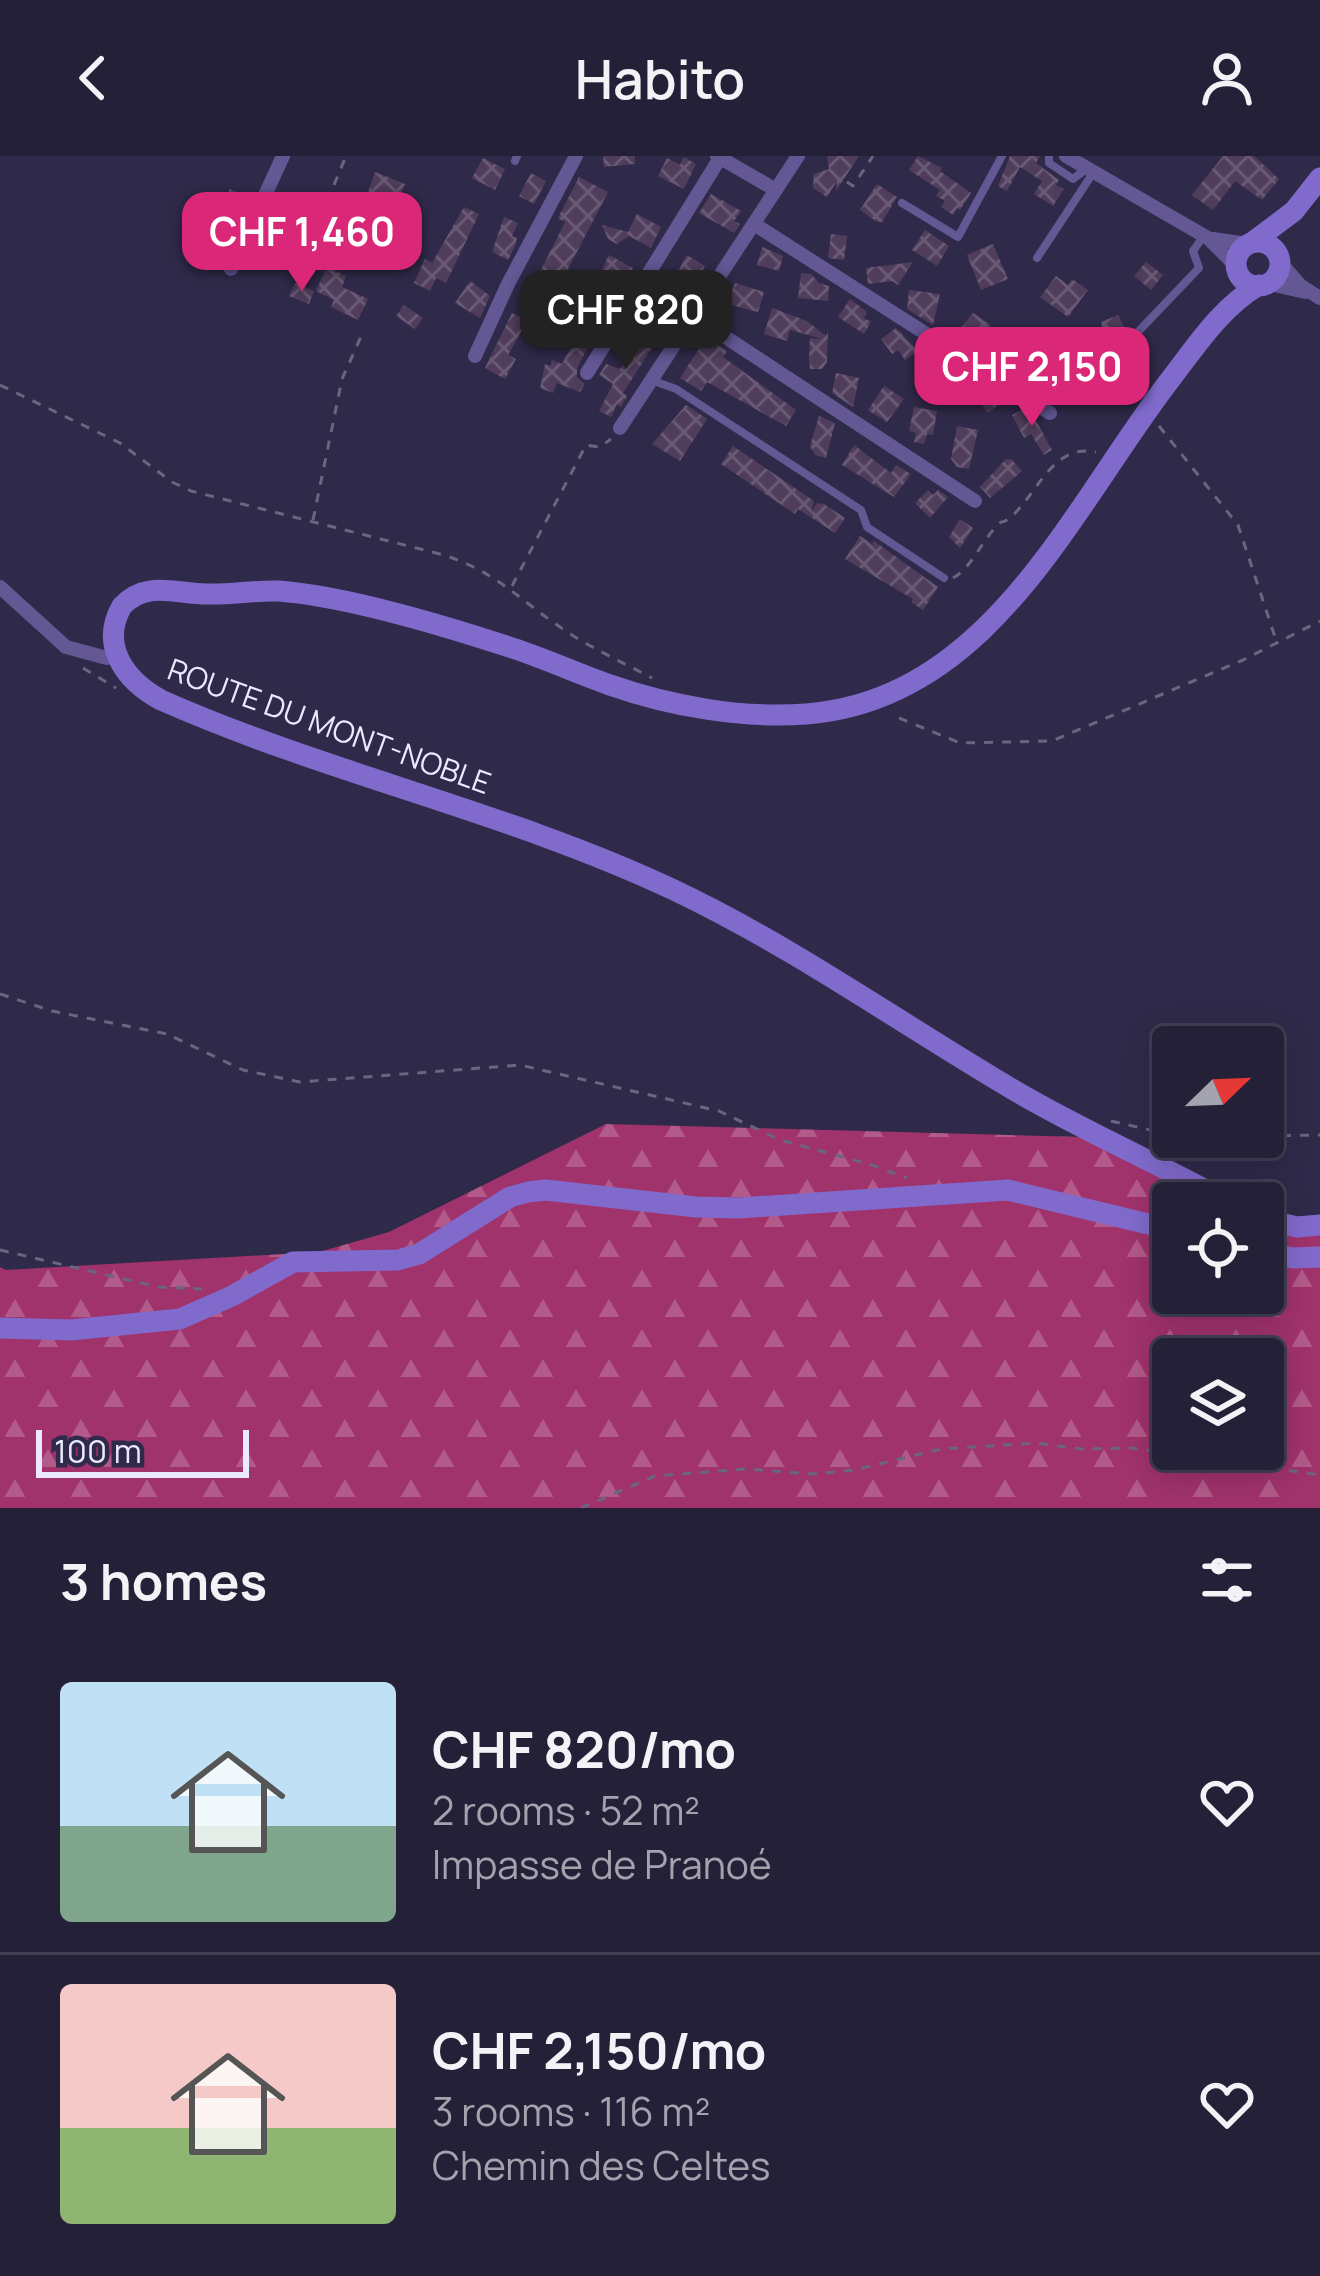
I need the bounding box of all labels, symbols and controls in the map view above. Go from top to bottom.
text: Habito [575,41,745,115]
icon: back [60,45,126,111]
icon: person [1194,45,1260,111]
pin: CHF 1,460 [165,192,439,294]
text: CHF 1,460 [209,204,395,258]
pin: CHF 820 [515,270,737,372]
text: CHF 820 [547,282,705,336]
pin: CHF 2,150 [895,327,1169,429]
text: CHF 2,150 [941,339,1123,393]
street label: ROUTE DU MONT-NOBLE [162,648,497,803]
north arrow [1152,1026,1284,1158]
map controls [1152,1026,1284,1470]
button: locate [1152,1182,1284,1314]
button: layers [1152,1338,1284,1470]
scale bar [36,1424,249,1477]
text: 100 m [54,1428,142,1473]
text: 3 homes [60,1546,267,1615]
icon: filters [1194,1547,1260,1613]
text: CHF 820/mo [432,1714,736,1783]
icon: home [156,1730,300,1874]
icon: heart [1194,1769,1260,1835]
text: 2 rooms · 52 m² [432,1783,700,1837]
text: Impasse de Pranoé [432,1837,772,1891]
text: CHF 2,150/mo [432,2015,766,2084]
icon: home [156,2032,300,2176]
icon: heart [1194,2071,1260,2137]
text: 3 rooms · 116 m² [432,2084,710,2138]
text: Chemin des Celtes [432,2138,771,2192]

